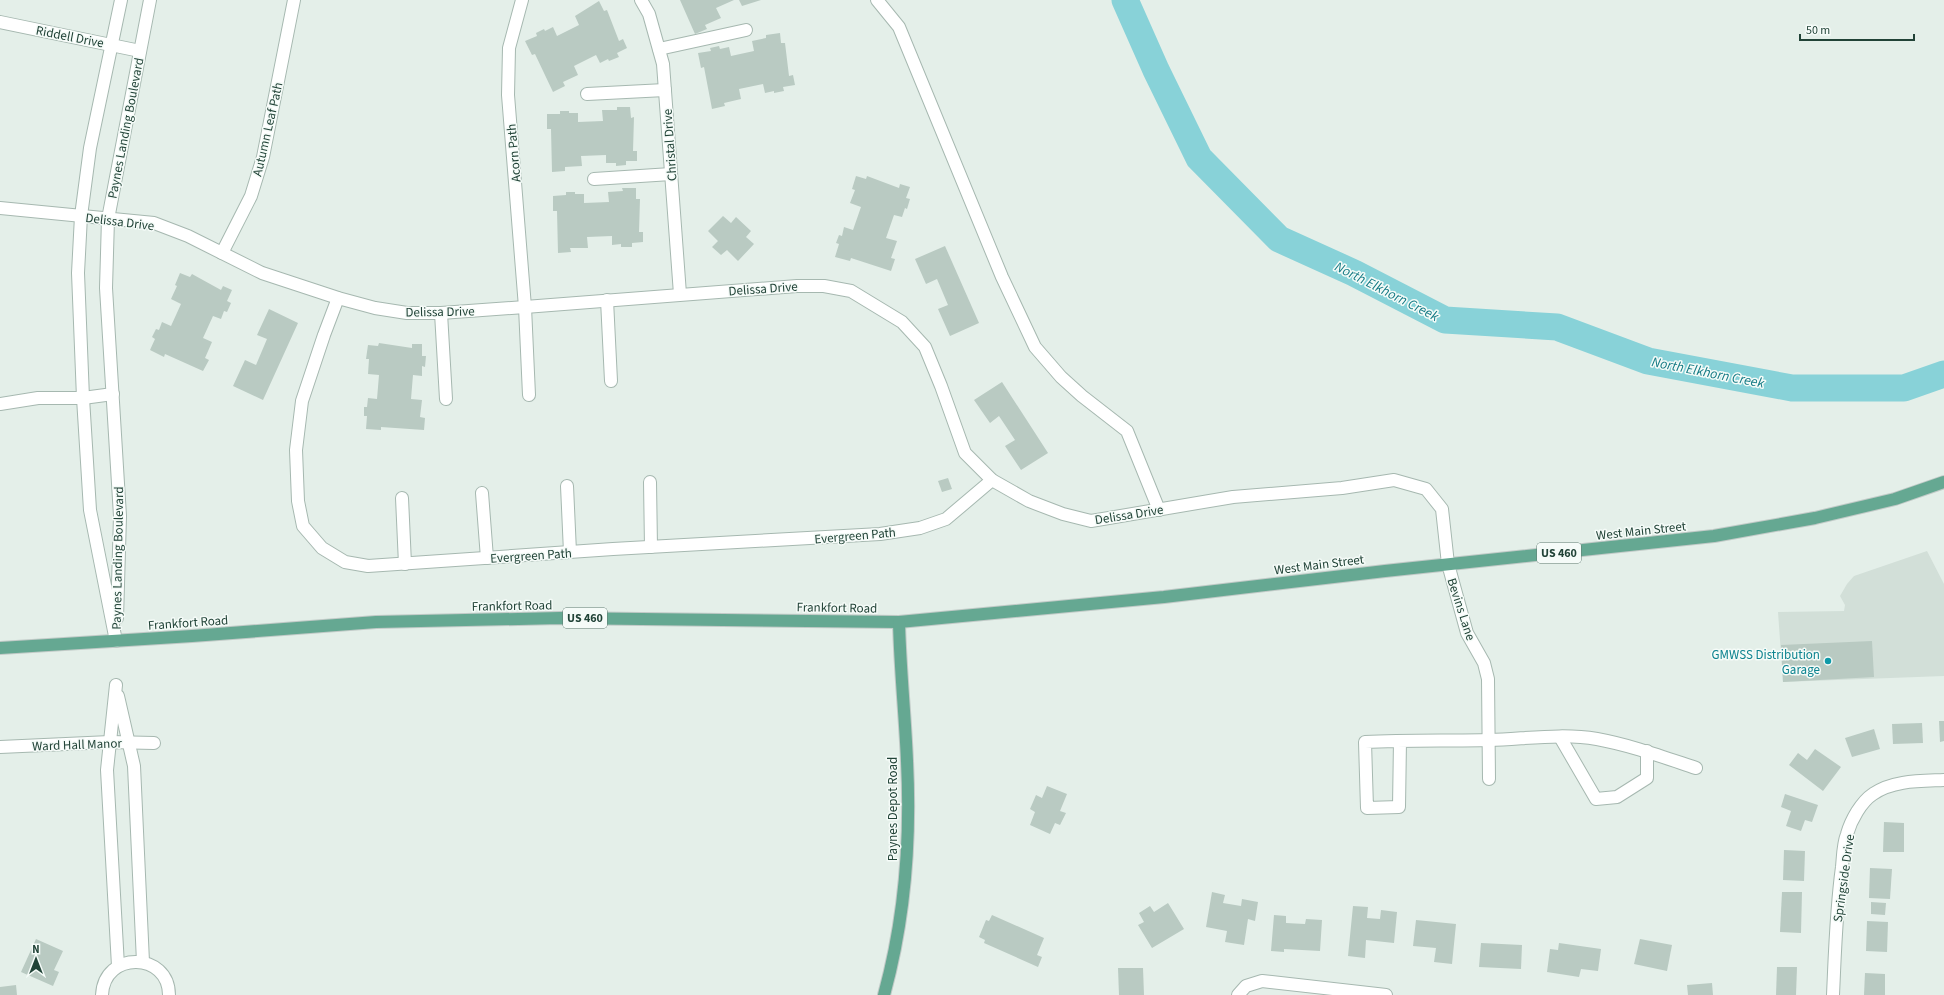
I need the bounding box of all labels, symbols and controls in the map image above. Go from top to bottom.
scale bar [1800,16,1914,42]
street label: Riddell Drive [34,22,105,52]
text: 50 m [1806,22,1830,39]
street label: Paynes Landing Boulevard [103,56,148,200]
street label: Autumn Leaf Path [248,80,288,178]
street label: Christal Drive [659,108,681,182]
street label: Acorn Path [502,123,526,183]
street label: Delissa Drive [84,209,155,235]
water label: North Elkhorn Creek [1331,257,1442,327]
street label: Delissa Drive [728,278,798,300]
street label: Delissa Drive [405,302,475,322]
water label: North Elkhorn Creek [1650,352,1766,394]
street label: Paynes Landing Boulevard [108,486,128,630]
street label: Delissa Drive [1094,501,1165,529]
street label: West Main Street [1595,517,1688,545]
street label: Evergreen Path [814,523,897,549]
road number: US 460 [1537,543,1581,563]
street label: Evergreen Path [490,544,572,568]
street label: West Main Street [1273,550,1366,579]
street label: Bevins Lane [1442,576,1480,643]
street label: Frankfort Road [472,596,552,616]
street label: Frankfort Road [797,598,877,618]
road number: US 460 [563,608,607,628]
street label: Frankfort Road [147,611,229,635]
place label: GMWSS Distribution Garage [1712,646,1820,679]
marker: GMWSS Distribution Garage [1823,656,1833,666]
street label: Ward Hall Manor [32,734,123,756]
street label: Paynes Depot Road [884,757,902,861]
street label: Springside Drive [1829,833,1859,923]
north arrow [16,939,56,979]
text: N [32,942,40,957]

